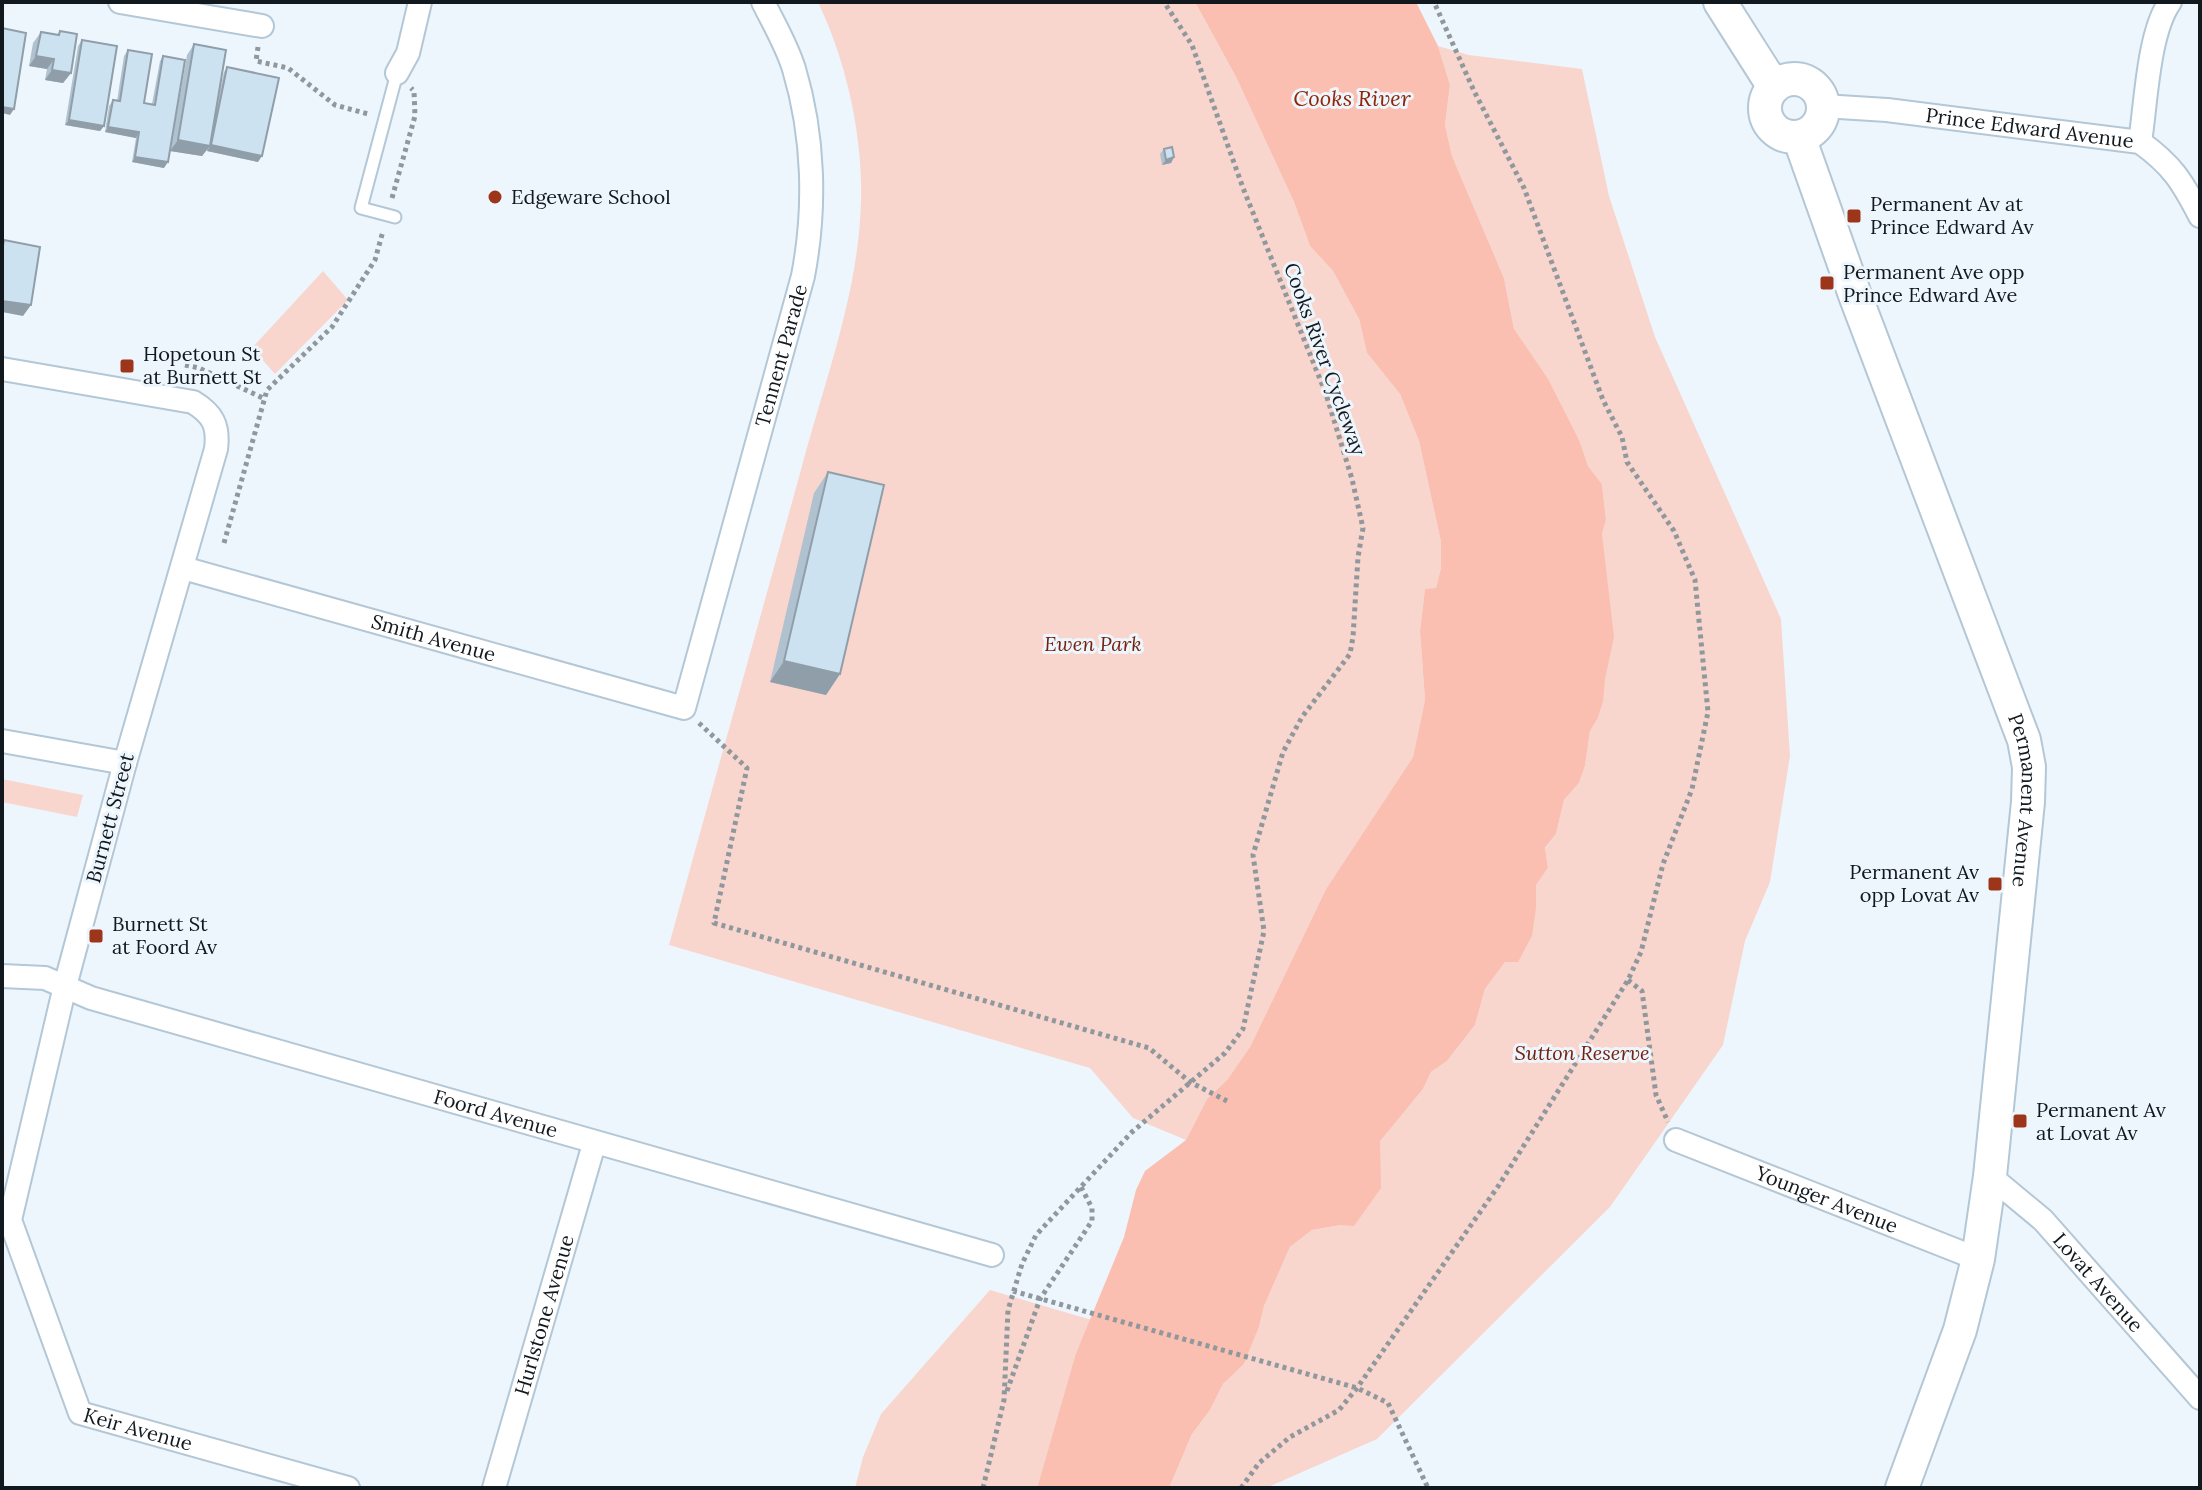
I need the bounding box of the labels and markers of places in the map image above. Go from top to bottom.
place label: Edgeware School [511,184,671,209]
marker: Edgeware School [486,188,504,206]
place label: Permanent Av at Prince Edward Av [1870,191,2034,239]
marker: Permanent Av at Prince Edward Av [1845,207,1863,225]
place label: Permanent Ave opp Prince Edward Ave [1843,259,2024,307]
marker: Permanent Ave opp Prince Edward Ave [1818,274,1836,292]
place label: Hopetoun St at Burnett St [143,341,262,389]
marker: Hopetoun St at Burnett St [118,357,136,375]
place label: Permanent Av opp Lovat Av [1849,859,1980,907]
marker: Permanent Av opp Lovat Av [1986,875,2004,893]
place label: Burnett St at Foord Av [112,911,218,959]
marker: Burnett St at Foord Av [87,927,105,945]
place label: Permanent Av at Lovat Av [2036,1097,2167,1145]
marker: Permanent Av at Lovat Av [2011,1112,2029,1130]

